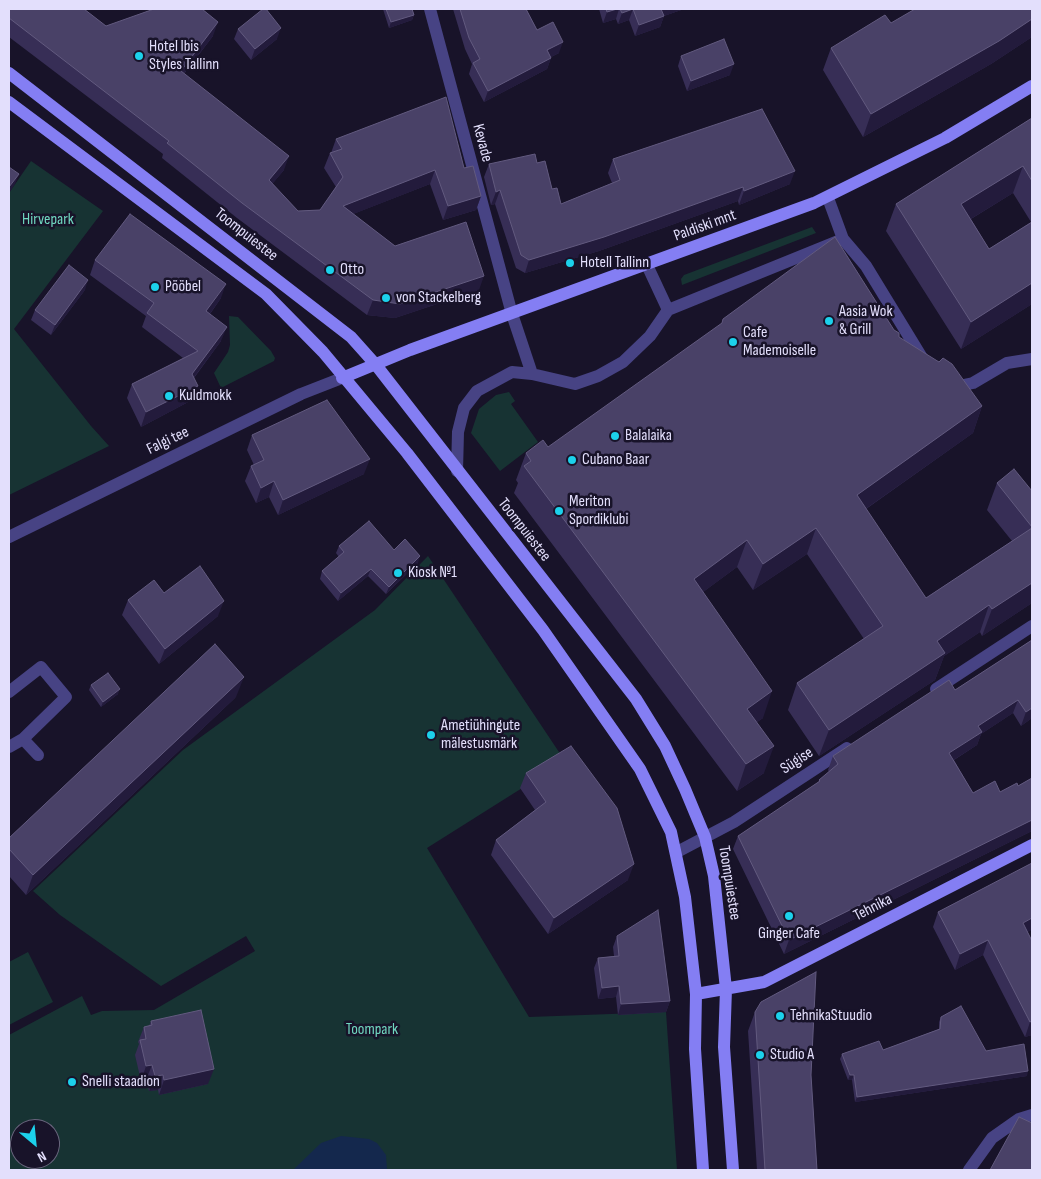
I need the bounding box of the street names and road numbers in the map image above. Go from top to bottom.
street label: Kevade [468,122,496,164]
street label: Toompuiestee [211,204,281,266]
street label: Paldiski mnt [671,206,739,246]
street label: Falgi tee [144,423,192,459]
street label: Toompuiestee [493,495,555,565]
street label: Sügise [777,743,817,779]
street label: Toompuiestee [714,844,744,922]
street label: Tehnika [850,890,896,926]

